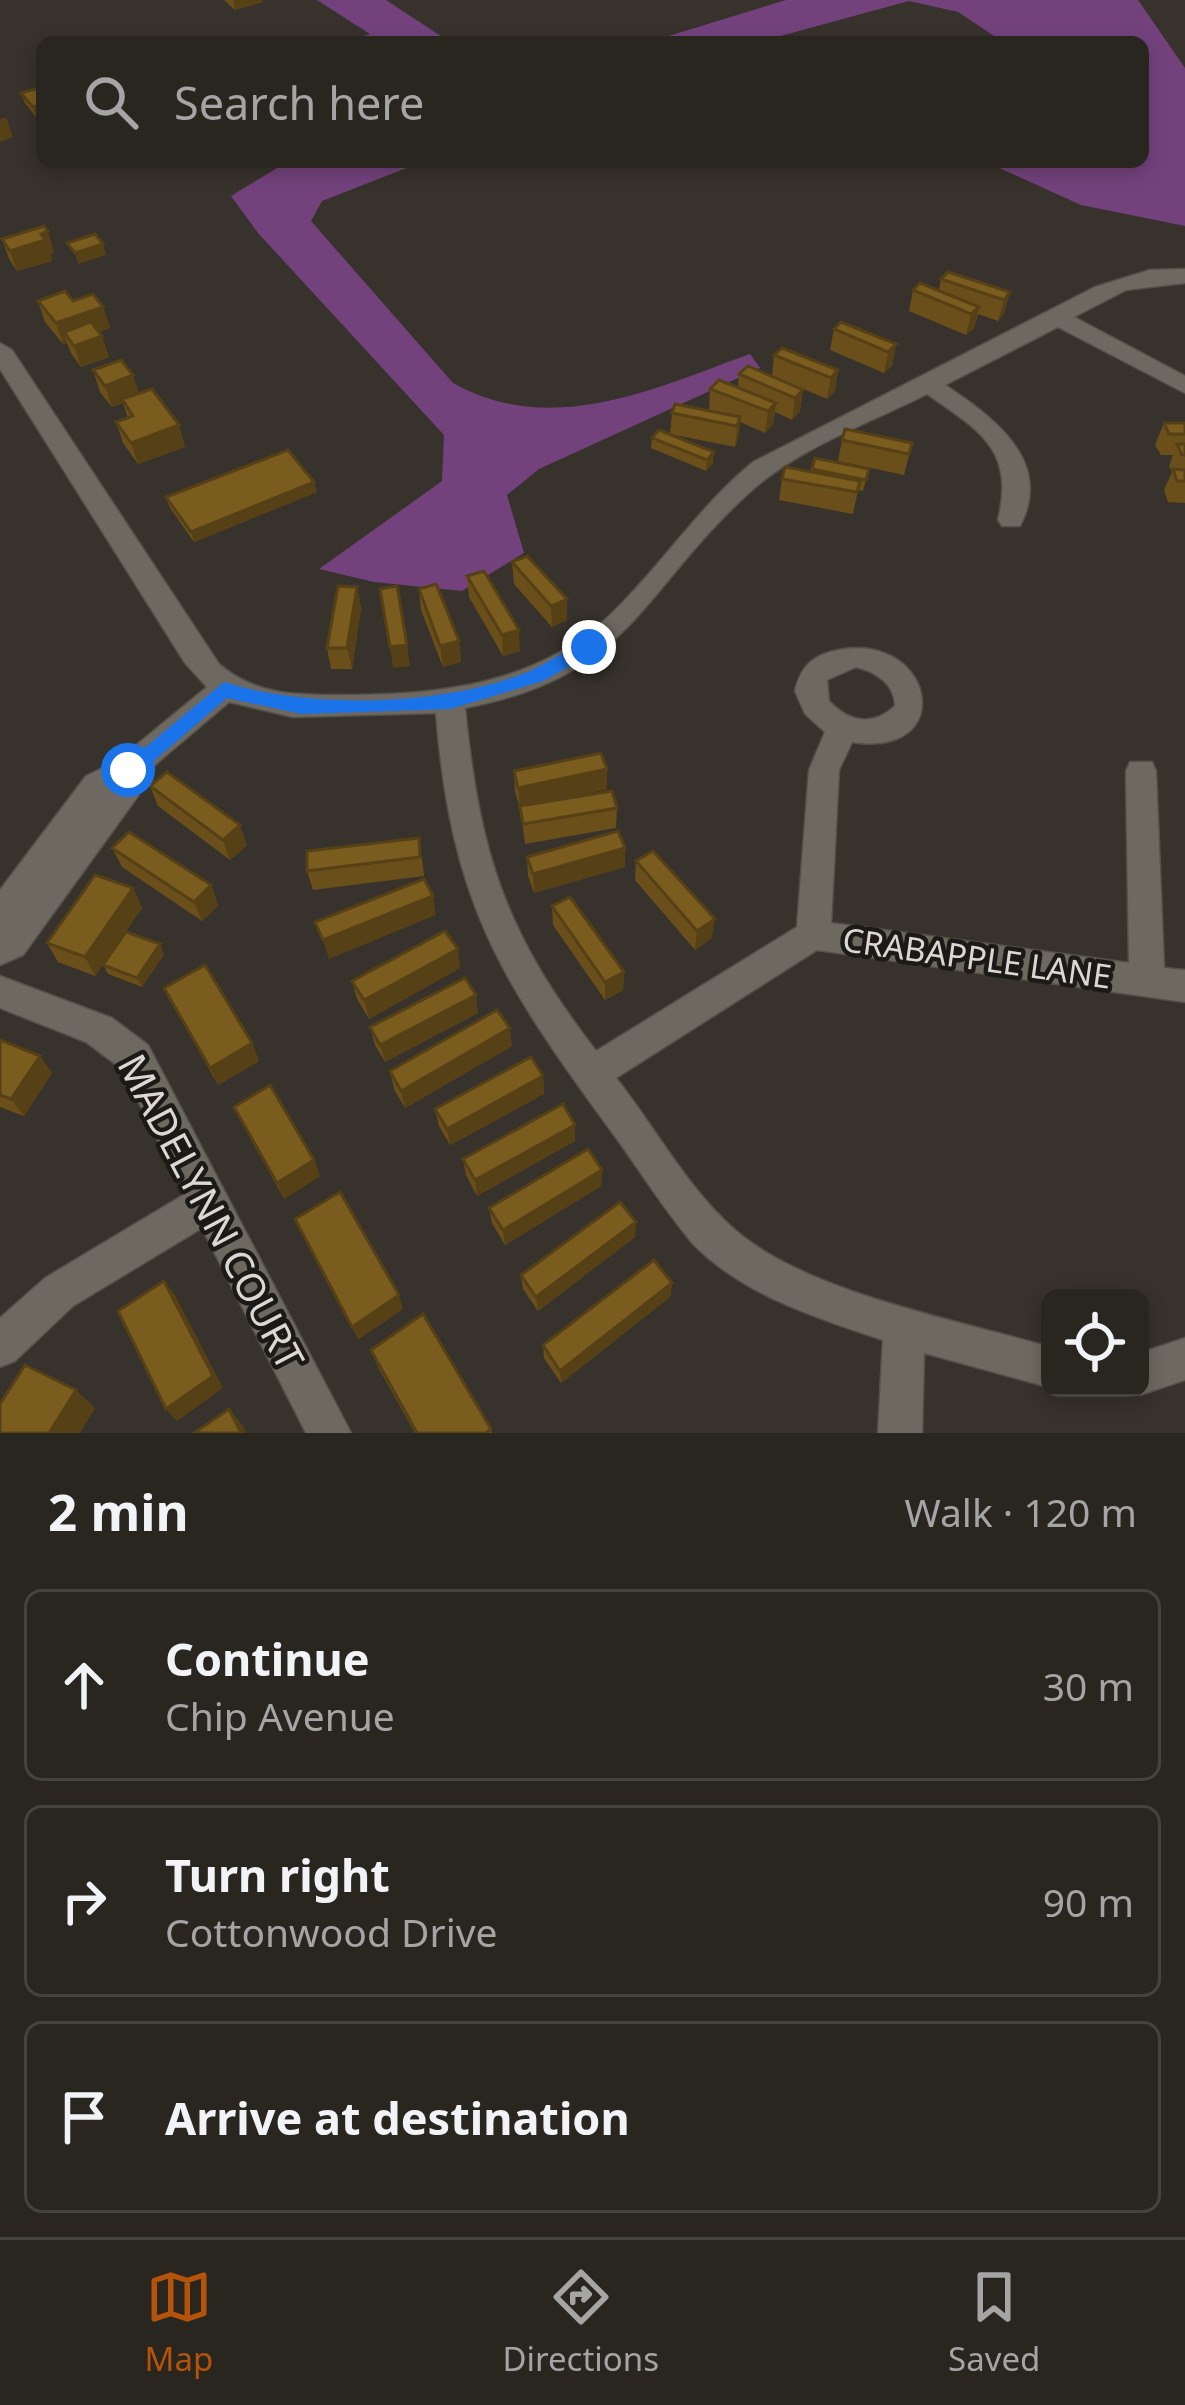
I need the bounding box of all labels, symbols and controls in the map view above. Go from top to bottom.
search box [36,36,1149,168]
icon: search [78,69,144,135]
text: Search here [174,72,424,133]
route end [562,620,616,674]
route start [101,743,155,797]
street label: CRABAPPLE LANE [840,916,1114,999]
street label: MADELYNN COURT [107,1044,318,1379]
map controls [1041,1289,1149,1397]
button: locate [1041,1289,1149,1397]
text: 2 min [48,1476,189,1546]
text: Walk · 120 m [904,1485,1137,1538]
text: Continue [165,1628,370,1689]
icon: ahead [51,1652,117,1718]
text: 30 m [1043,1659,1134,1712]
text: Chip Avenue [165,1689,395,1742]
text: Turn right [165,1844,390,1905]
icon: right [51,1868,117,1934]
text: 90 m [1043,1875,1134,1928]
text: Cottonwood Drive [165,1905,498,1958]
icon: arrive [51,2084,117,2150]
text: Arrive at destination [165,2087,630,2148]
tab: Map [145,2264,213,2381]
tab: Directions [502,2264,659,2381]
tab: Saved [948,2264,1040,2381]

